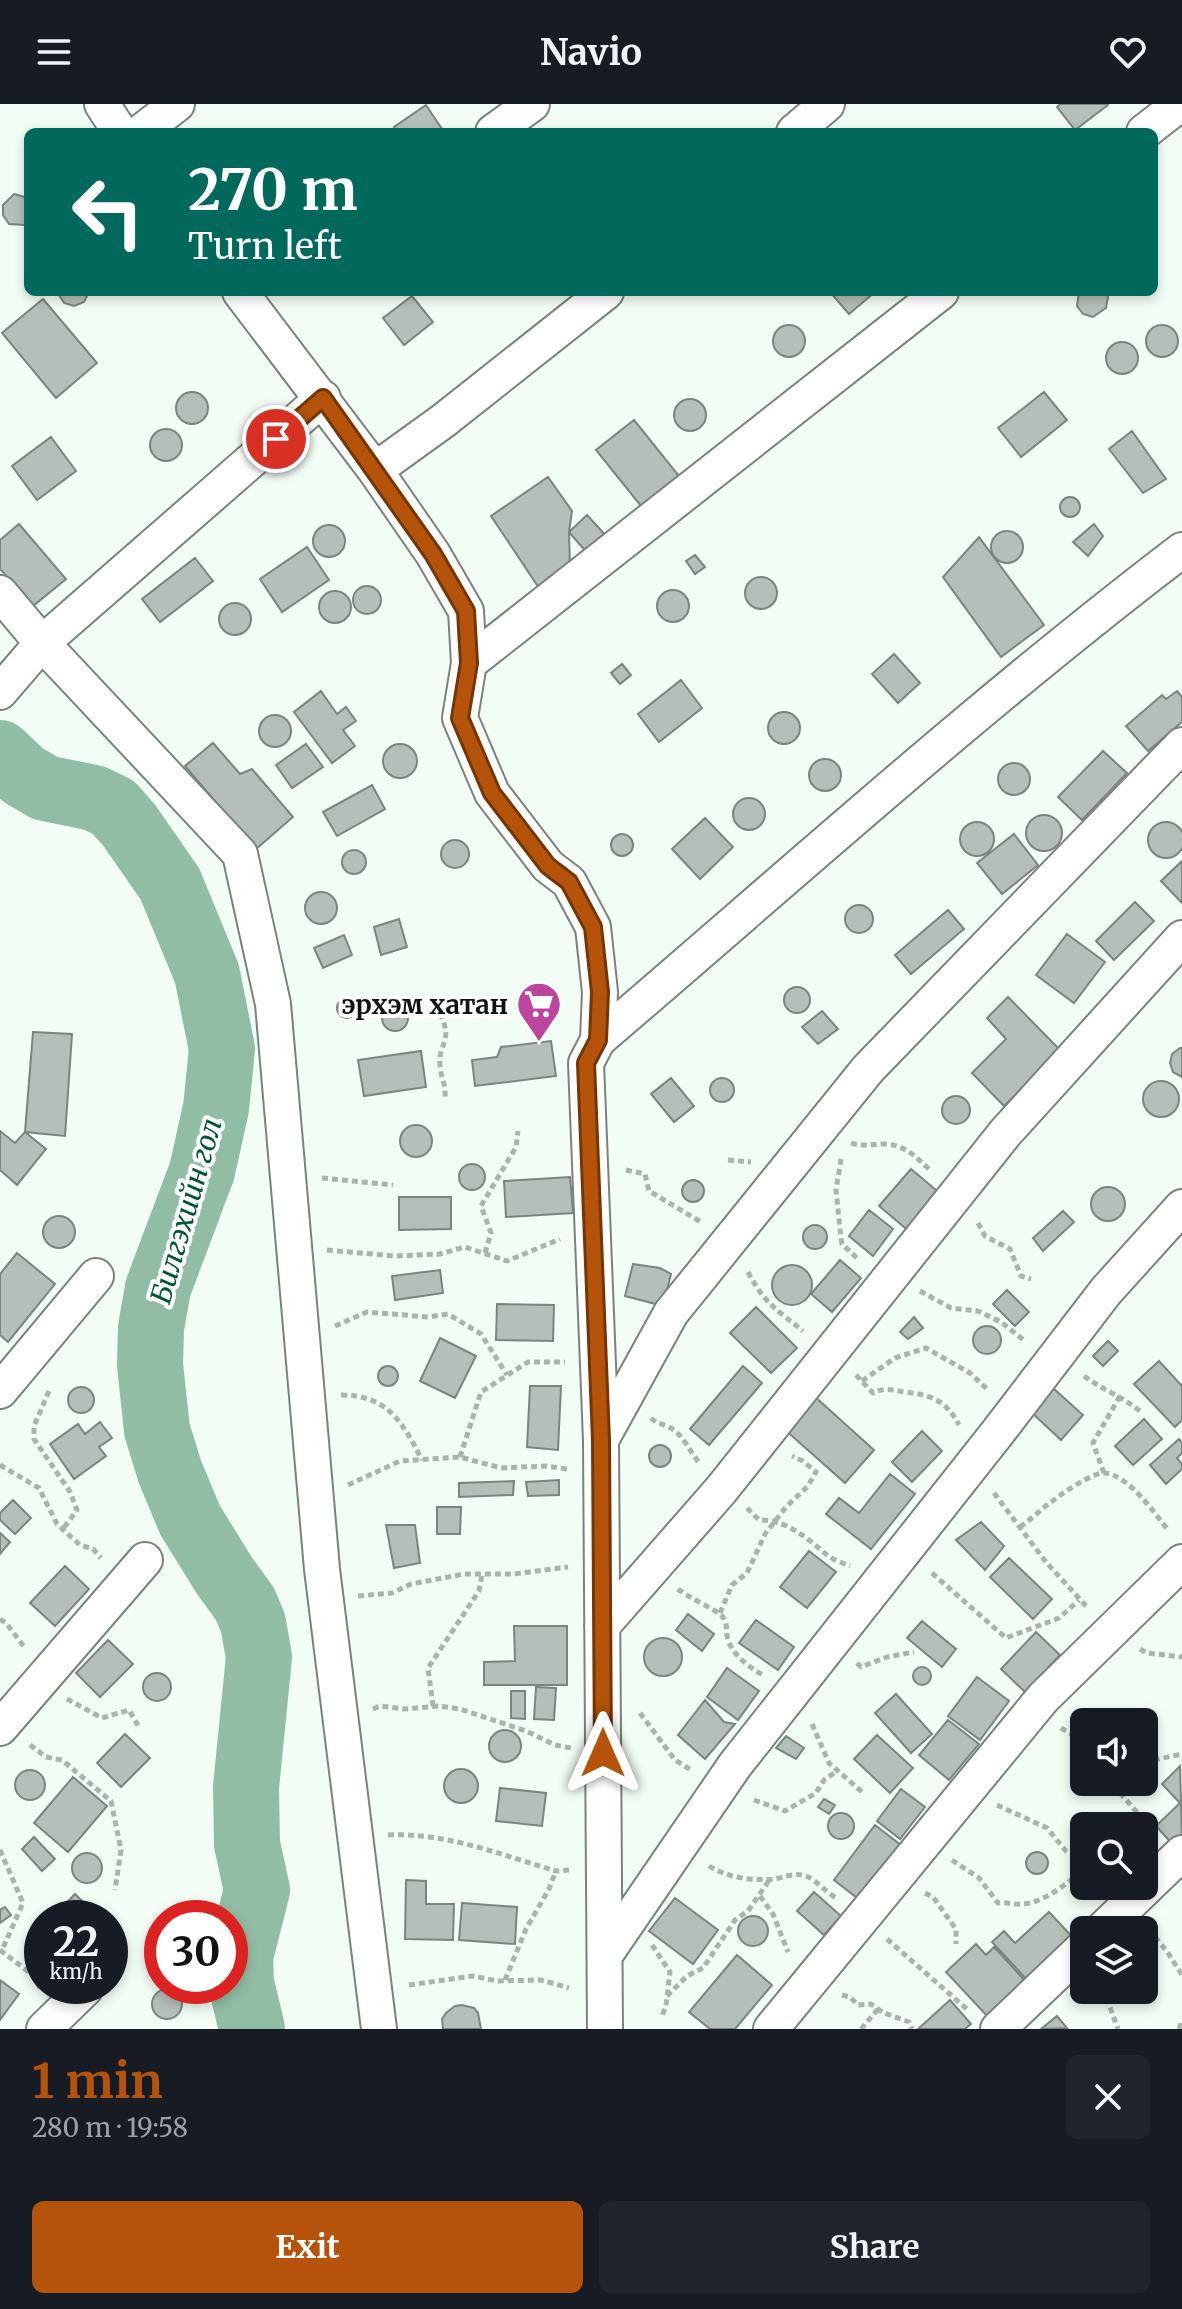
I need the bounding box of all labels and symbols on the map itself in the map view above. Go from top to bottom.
pin [242,405,310,473]
supermarket icon: эрхэм хатан [515,980,563,1043]
place label: эрхэм хатан [342,988,508,1021]
water label: Билгэхийн гол [142,1114,230,1308]
position arrow [561,1711,645,1795]
speed limit sign: 30 [144,1900,248,2004]

